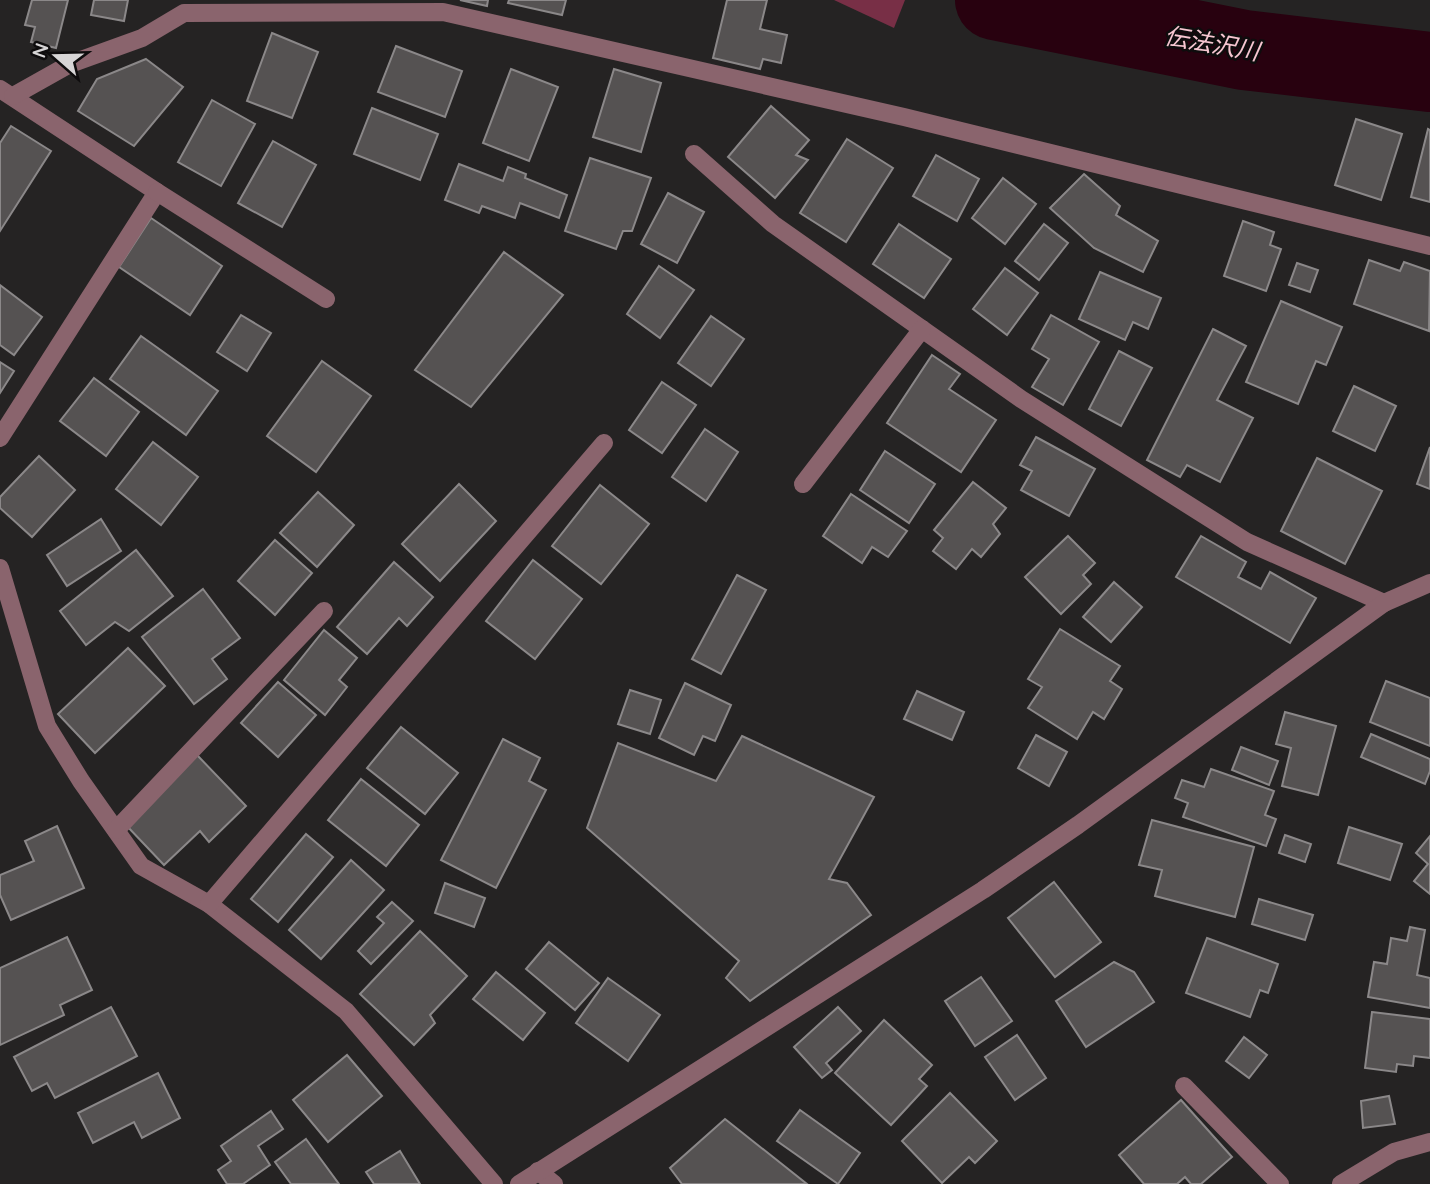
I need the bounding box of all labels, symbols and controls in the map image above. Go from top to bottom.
water label: 伝法沢川 [1162,20,1265,67]
north arrow [21,21,91,91]
text: N [26,40,54,61]

